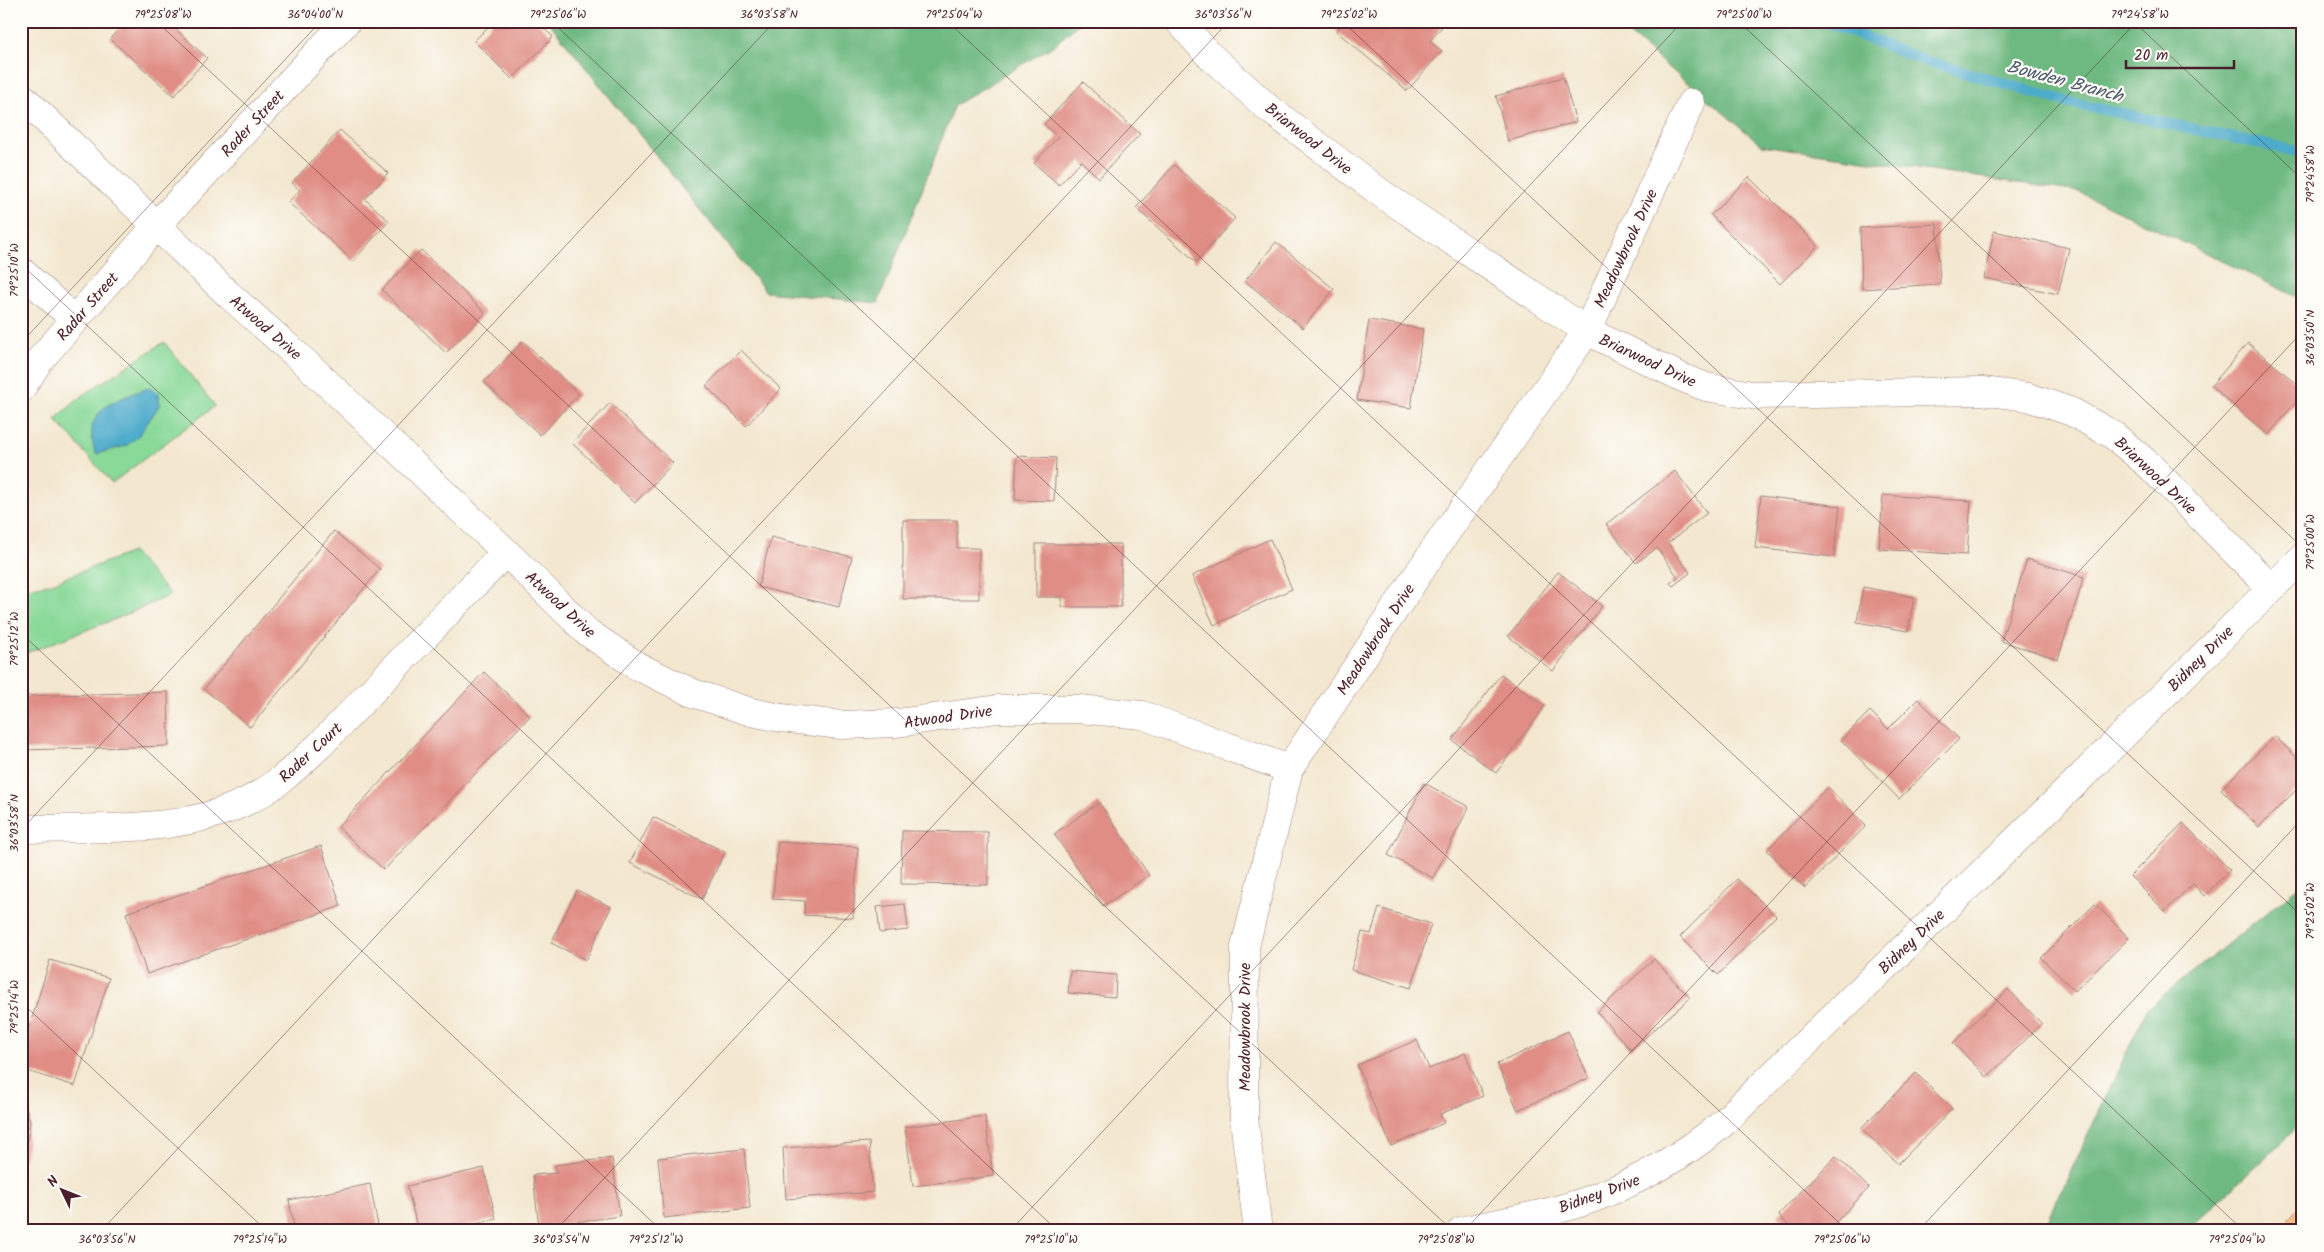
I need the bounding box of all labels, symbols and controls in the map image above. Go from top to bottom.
text: 79°25'08"W [134,5,192,24]
text: 36°04'00"N [287,5,343,24]
text: 79°25'06"W [530,5,586,24]
text: 36°03'58"N [740,5,798,24]
text: 79°25'04"W [926,5,982,24]
text: 36°03'56"N [1194,5,1252,24]
text: 79°25'02"W [1321,5,1377,24]
text: 79°25'00"W [1716,5,1772,24]
text: 79°24'58"W [2111,5,2169,24]
scale bar [2126,38,2234,70]
text: 20 m [2134,44,2168,68]
water label: Bowden Branch [2004,53,2127,112]
street label: Rader Street [215,84,292,163]
street label: Briarwood Drive [1259,97,1357,181]
text: 79°24'58"W [2301,145,2320,203]
street label: Meadowbrook Drive [1588,185,1665,312]
text: 79°25'10"W [5,243,24,297]
street label: Radar Street [51,266,126,347]
street label: Atwood Drive [223,290,307,367]
text: 36°03'50"N [2301,310,2320,366]
street label: Briarwood Drive [1594,328,1700,395]
street label: Briarwood Drive [2108,431,2202,521]
text: 79°25'00"W [2301,514,2320,570]
street label: Atwood Drive [519,566,601,645]
street label: Meadowbrook Drive [1331,579,1422,701]
text: 79°25'12"W [5,612,24,666]
street label: Bidney Drive [2162,620,2240,698]
street label: Atwood Drive [902,699,994,736]
street label: Rader Court [273,716,349,789]
text: 36°03'58"N [5,794,24,852]
text: 79°25'02"W [2301,883,2320,939]
street label: Bidney Drive [1873,904,1951,981]
street label: Meadowbrook Drive [1233,963,1258,1091]
text: 79°25'14"W [5,980,24,1034]
north arrow [38,1164,88,1214]
street label: Bidney Drive [1555,1168,1644,1221]
text: N [42,1171,64,1193]
text: 36°03'56"N [78,1230,136,1249]
text: 79°25'14"W [233,1230,287,1249]
text: 36°03'54"N [532,1230,590,1249]
text: 79°25'12"W [629,1230,683,1249]
text: 79°25'10"W [1024,1230,1078,1249]
text: 79°25'08"W [1417,1230,1475,1249]
text: 79°25'06"W [1814,1230,1870,1249]
text: 79°25'04"W [2209,1230,2265,1249]

